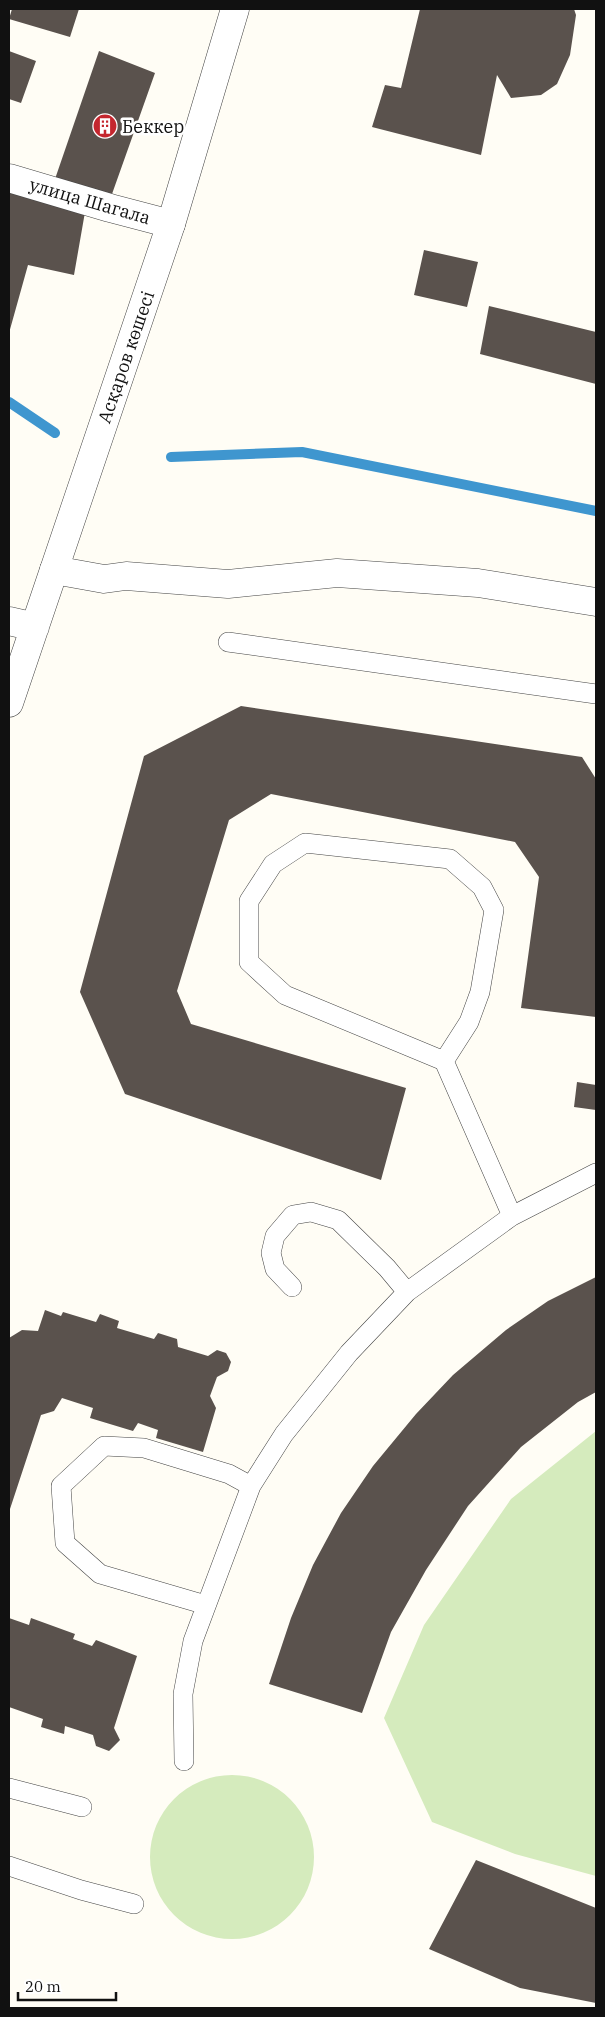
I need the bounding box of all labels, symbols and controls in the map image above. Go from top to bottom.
building icon: Беккер [92,113,118,139]
place label: Беккер [122,115,184,138]
street label: улица Шагала [27,173,153,229]
street label: Асқаров көшесі [93,287,160,426]
scale bar [18,1970,115,2002]
text: 20 m [25,1977,61,1996]

